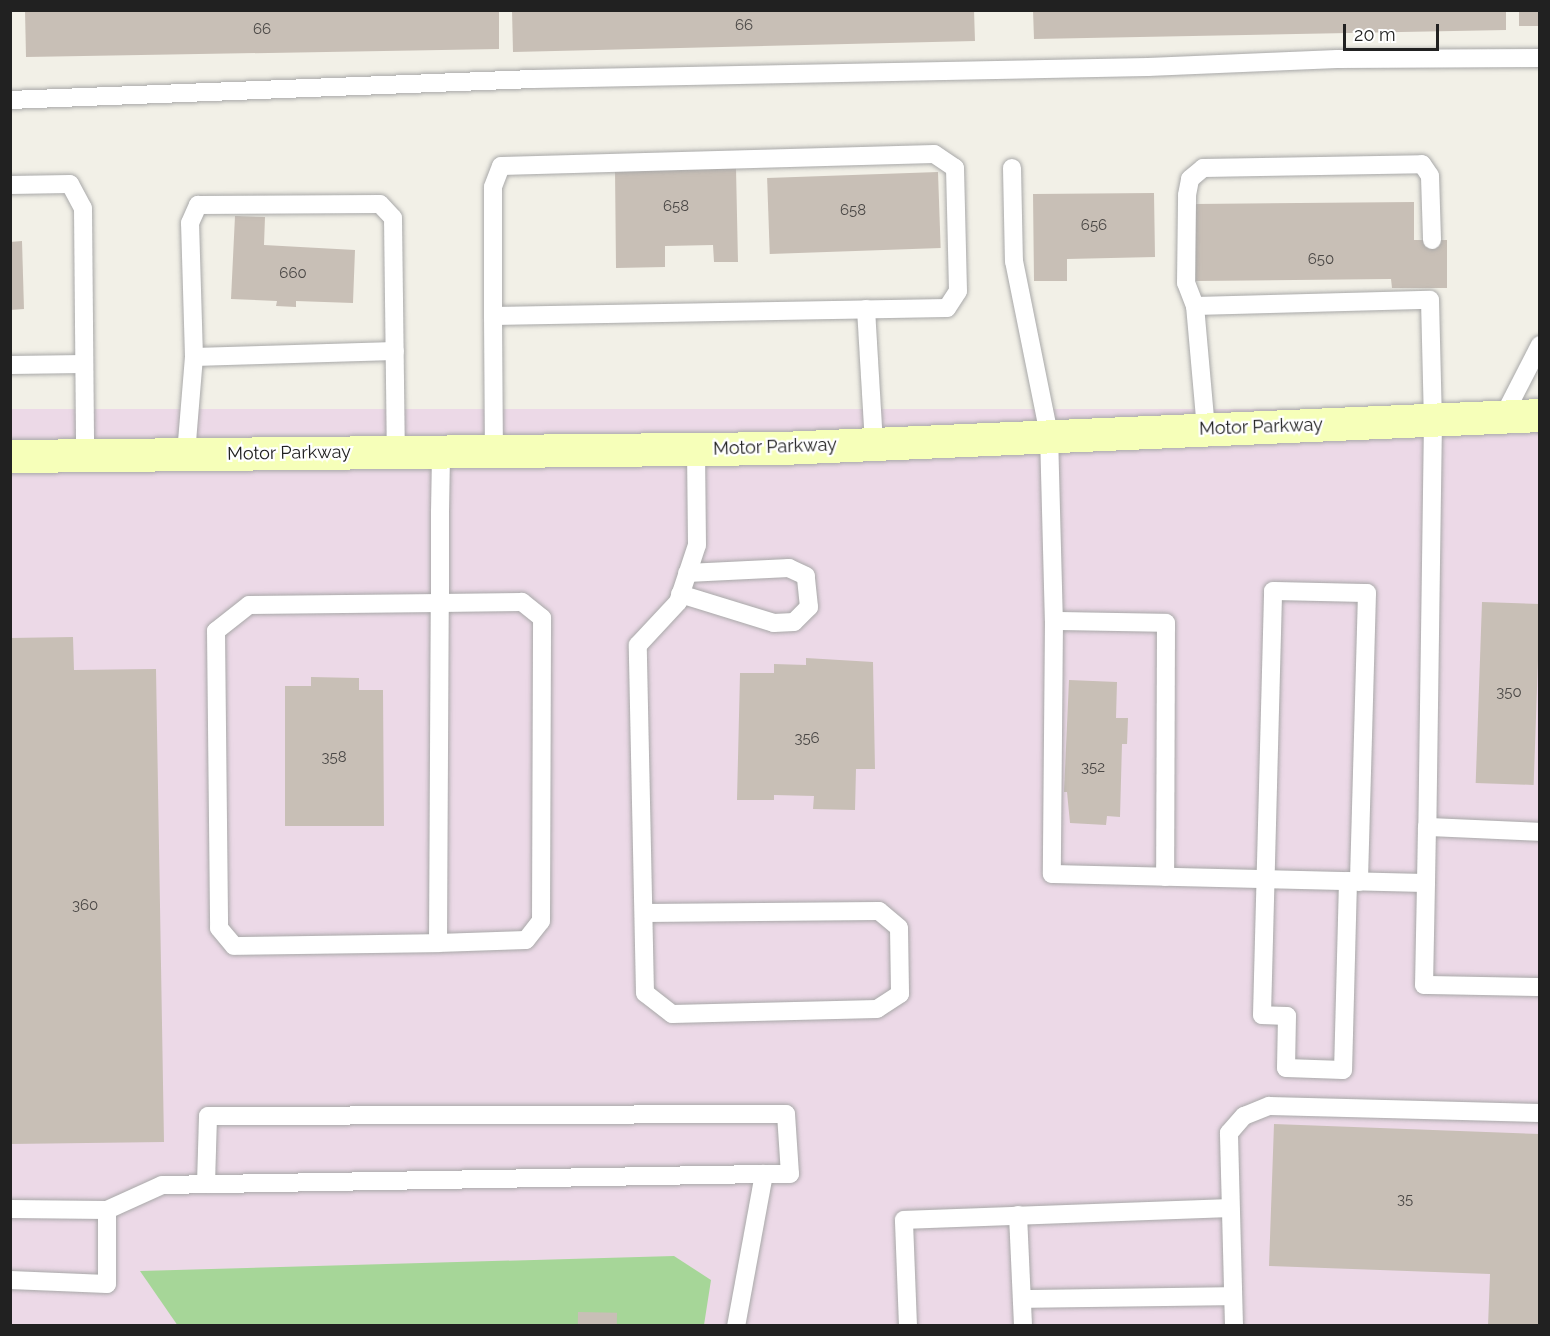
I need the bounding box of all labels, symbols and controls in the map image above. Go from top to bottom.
scale bar [1346,12,1442,50]
house number: 66 [735,17,753,35]
house number: 66 [253,21,271,39]
text: 20 m [1354,24,1396,45]
house number: 658 [663,198,689,216]
house number: 658 [840,202,866,220]
house number: 656 [1081,217,1107,235]
house number: 650 [1308,251,1334,269]
house number: 660 [279,265,307,283]
street label: Motor Parkway [1199,414,1323,440]
street label: Motor Parkway [713,434,837,460]
street label: Motor Parkway [227,441,351,465]
house number: 350 [1496,684,1522,702]
house number: 356 [794,730,820,748]
house number: 358 [321,749,347,767]
house number: 352 [1081,759,1105,777]
house number: 360 [72,897,98,915]
house number: 35 [1397,1191,1413,1209]

